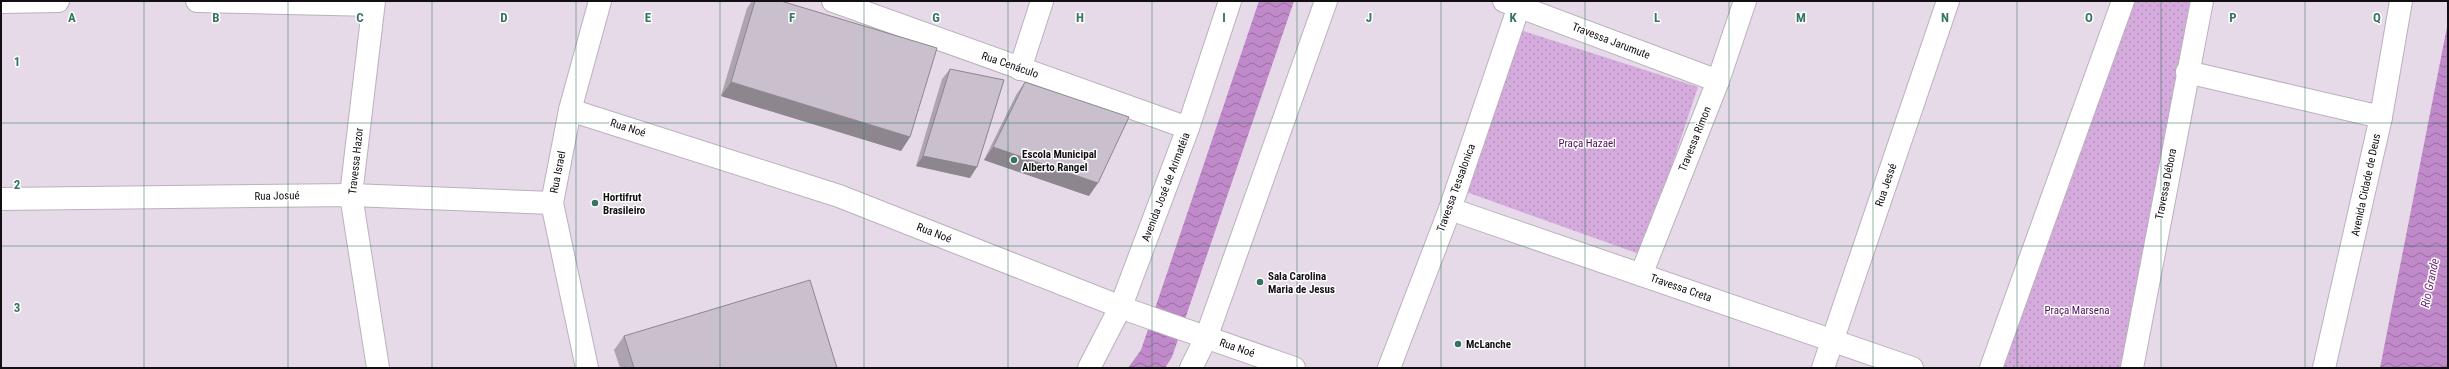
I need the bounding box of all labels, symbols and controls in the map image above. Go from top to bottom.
text: A [68,10,76,25]
text: B [212,10,220,25]
text: C [356,10,364,25]
text: D [500,10,508,25]
text: E [645,10,652,25]
text: F [789,10,795,25]
text: G [932,10,940,25]
text: H [1076,10,1084,25]
text: I [1222,10,1226,25]
text: J [1366,10,1372,25]
text: K [1509,10,1517,25]
text: L [1654,10,1660,25]
text: M [1796,10,1806,25]
text: N [1941,10,1949,25]
text: O [2085,10,2093,25]
text: P [2229,10,2237,25]
text: Q [2373,10,2381,25]
street label: Travessa Jarumute [1570,20,1652,62]
street label: Rua Cenáculo [980,49,1041,81]
text: 1 [14,54,20,69]
street label: Travessa Rimon [1676,105,1714,173]
street label: Rua Noé [609,116,647,140]
street label: Travessa Hazor [346,126,366,195]
street label: Avenida José de Arimatéia [1139,131,1193,243]
street label: Avenida Cidade de Deus [2349,133,2383,237]
park label: Praça Hazael [1558,137,1616,150]
street label: Travessa Tessalonica [1434,142,1478,234]
street label: Travessa Débora [2153,147,2179,221]
place label: Escola Municipal Alberto Rangel [1022,148,1097,174]
street label: Rua Israel [548,150,568,194]
marker: Escola Municipal Alberto Rangel [1009,155,1019,165]
street label: Rua Jessé [1873,162,1899,208]
text: 2 [14,177,21,192]
street label: Rua Josué [254,189,300,203]
place label: Hortifrut Brasileiro [603,191,646,217]
marker: Hortifrut Brasileiro [590,198,600,208]
street label: Rua Noé [915,220,953,246]
water label: Rio Grande [2418,257,2442,309]
place label: Sala Carolina Maria de Jesus [1268,270,1335,296]
street label: Travessa Creta [1648,271,1714,305]
marker: Sala Carolina Maria de Jesus [1255,277,1265,287]
text: 3 [14,300,20,315]
park label: Praça Marsena [2044,304,2110,317]
street label: Rua Noé [1218,336,1256,360]
place label: McLanche [1466,338,1511,351]
marker: McLanche [1453,339,1463,349]

